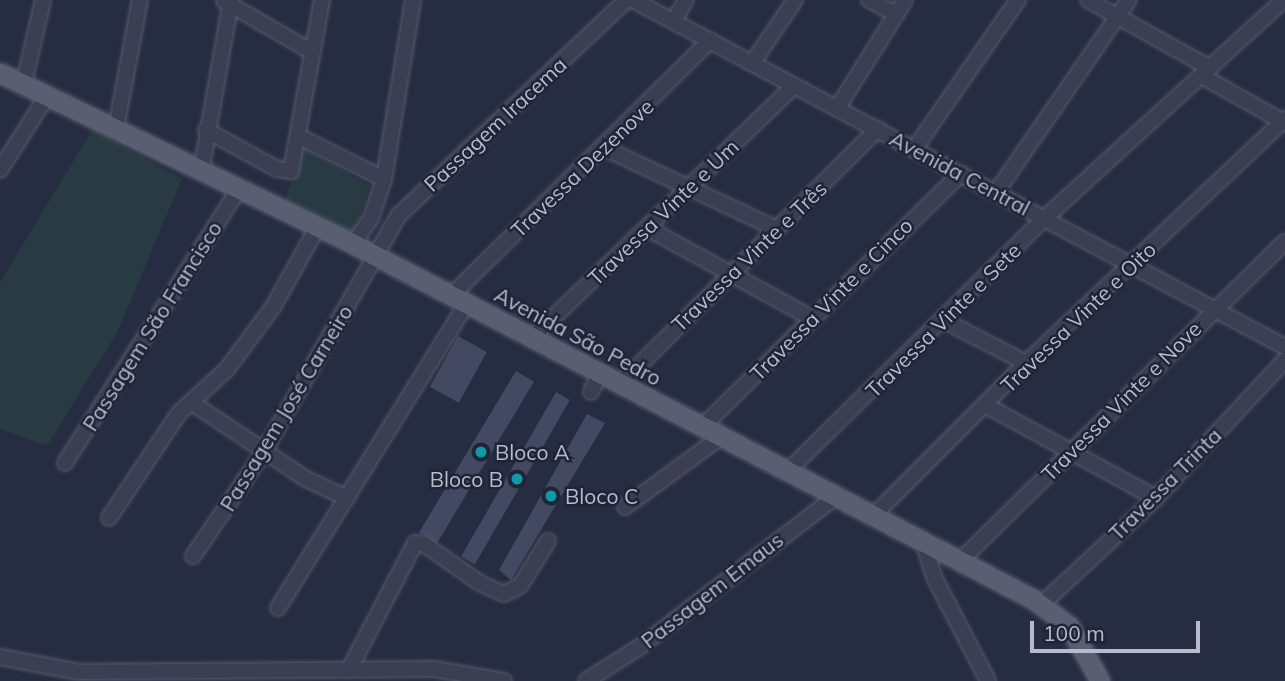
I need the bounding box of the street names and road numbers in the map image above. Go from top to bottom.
street label: Passagem Iracema [419,52,571,196]
street label: Travessa Dezenove [506,94,658,242]
street label: Avenida Central [886,125,1034,221]
street label: Travessa Vinte e Um [583,134,743,290]
street label: Travessa Vinte e Três [666,175,832,337]
street label: Travessa Vinte e Cinco [745,213,917,385]
street label: Passagem São Francisco [77,217,227,435]
street label: Travessa Vinte e Oito [995,236,1161,398]
street label: Travessa Vinte e Sete [860,237,1026,403]
street label: Avenida São Pedro [490,281,666,391]
street label: Passagem José Carneiro [214,300,358,516]
street label: Travessa Vinte e Nove [1036,316,1206,486]
street label: Travessa Trinta [1104,423,1226,545]
street label: Passagem Emaus [636,527,788,653]

